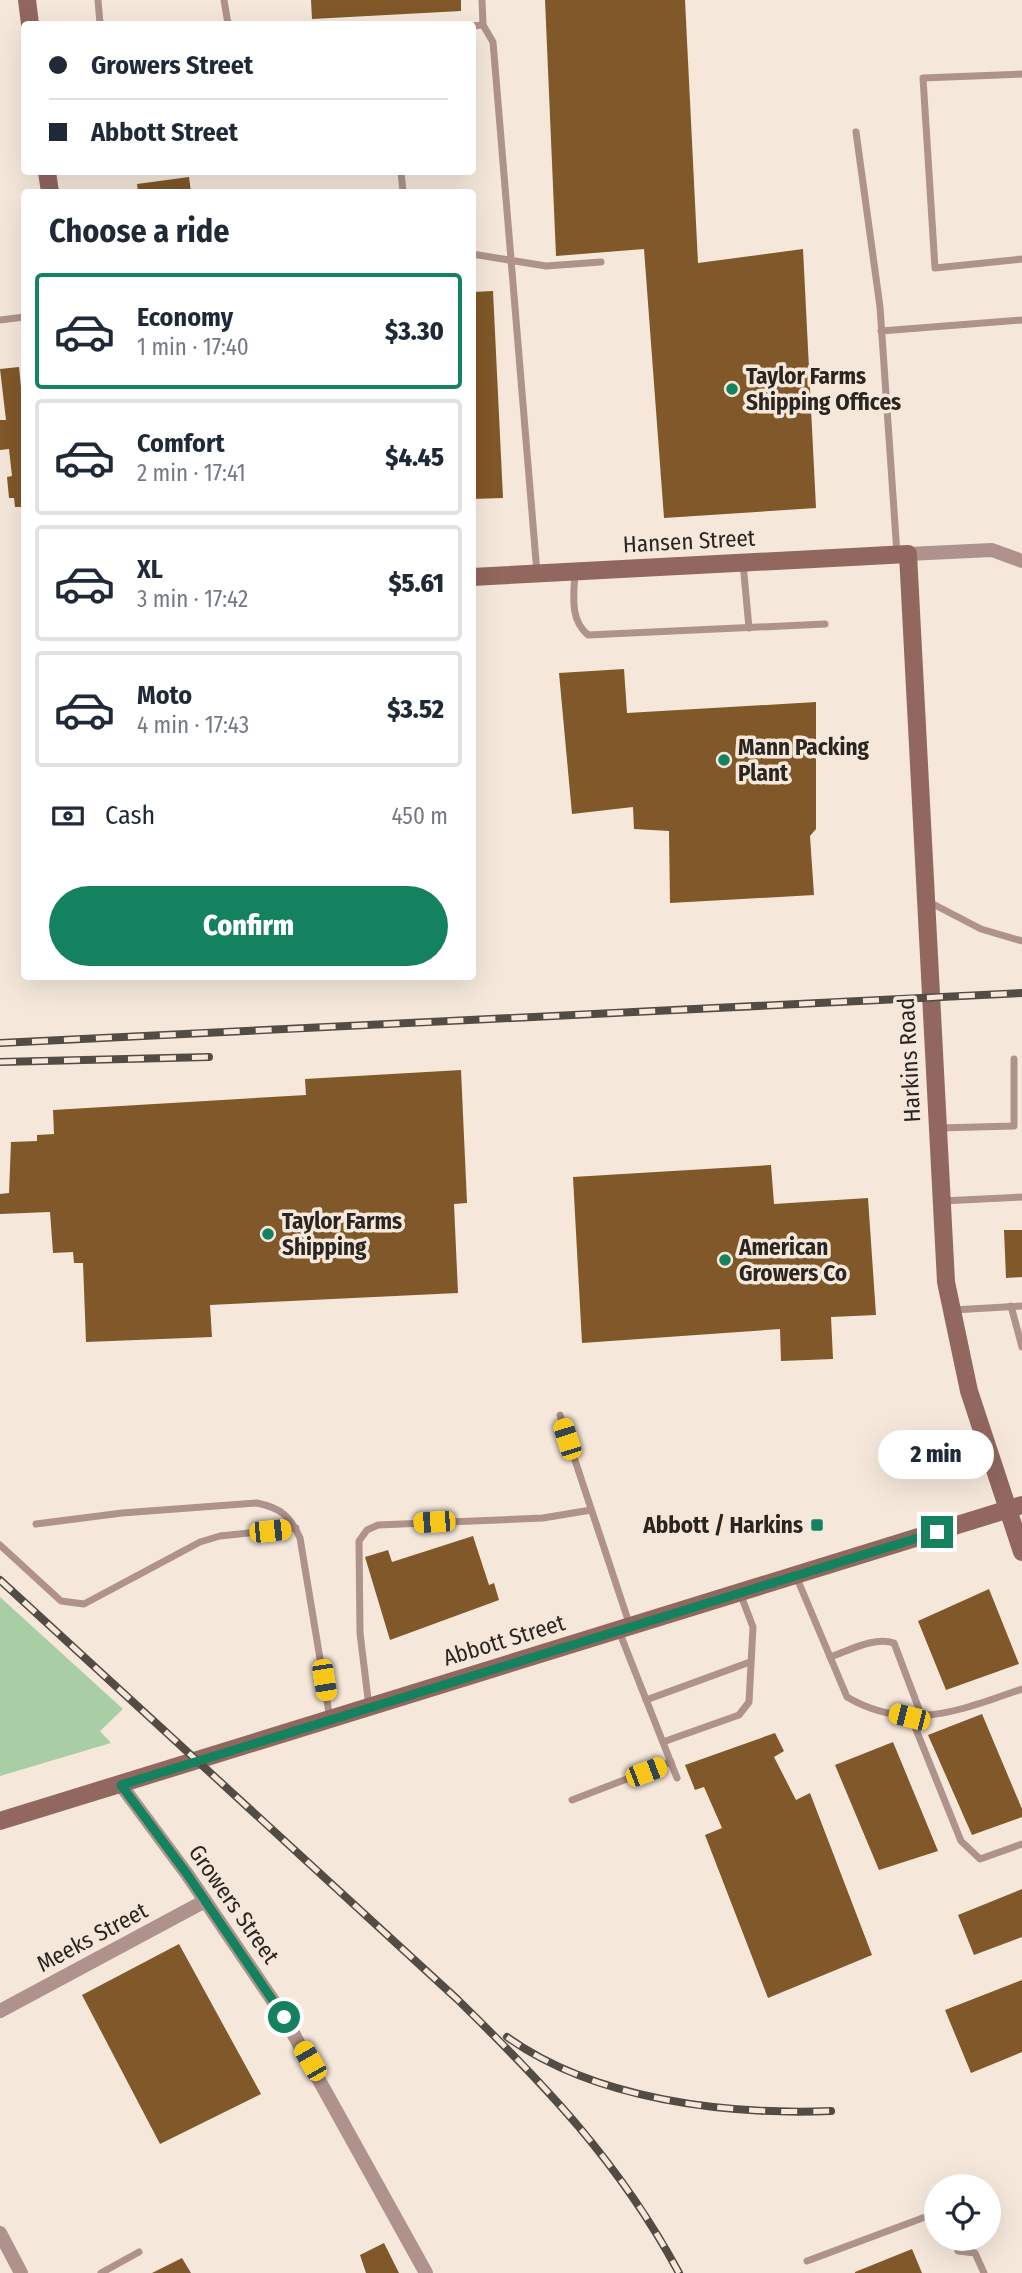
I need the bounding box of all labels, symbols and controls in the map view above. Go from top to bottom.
text: Growers Street [91,50,253,81]
text: Abbott Street [91,117,238,148]
text: Choose a ride [49,212,230,250]
icon: car [53,300,116,363]
text: Economy [137,302,233,333]
text: $3.30 [385,316,444,347]
text: 1 min · 17:40 [137,333,249,361]
place label: Taylor Farms Shipping Offices [746,362,901,416]
marker: Taylor Farms Shipping Offices [724,381,740,397]
icon: car [53,426,116,489]
text: Comfort [137,428,225,459]
text: $4.45 [385,442,444,473]
text: 2 min · 17:41 [137,459,246,487]
street label: Hansen Street [622,524,756,558]
icon: car [53,552,116,615]
text: XL [137,554,163,585]
text: $5.61 [388,568,444,599]
text: 3 min · 17:42 [137,585,248,613]
icon: car [53,678,116,741]
text: Moto [137,680,192,711]
text: $3.52 [387,694,444,725]
text: 4 min · 17:43 [137,711,249,739]
place label: Mann Packing Plant [738,733,869,787]
marker: Mann Packing Plant [716,752,732,768]
icon: cash [49,797,87,835]
text: Cash [105,800,155,831]
text: 450 m [391,802,448,830]
button: Confirm [49,886,448,966]
street label: Harkins Road [892,997,926,1123]
place label: Taylor Farms Shipping [282,1207,402,1261]
marker: Taylor Farms Shipping [260,1226,276,1242]
place label: American Growers Co [738,1233,847,1287]
marker: American Growers Co [717,1252,733,1268]
car [551,1416,584,1462]
callout: 2 min [879,1430,995,1480]
text: 2 min [911,1440,961,1468]
car [413,1510,456,1534]
place label: Abbott / Harkins [642,1511,803,1539]
route end [921,1516,953,1548]
marker: Abbott / Harkins [809,1517,825,1533]
car [249,1518,292,1544]
street label: Abbott Street [440,1608,569,1672]
car [311,1658,338,1702]
car [887,1702,932,1732]
car [623,1755,670,1789]
street label: Growers Street [183,1839,285,1969]
street label: Meeks Street [32,1896,153,1978]
route start [268,2001,300,2033]
car [291,2038,330,2084]
map controls [924,2174,1001,2251]
button: locate [924,2174,1001,2251]

